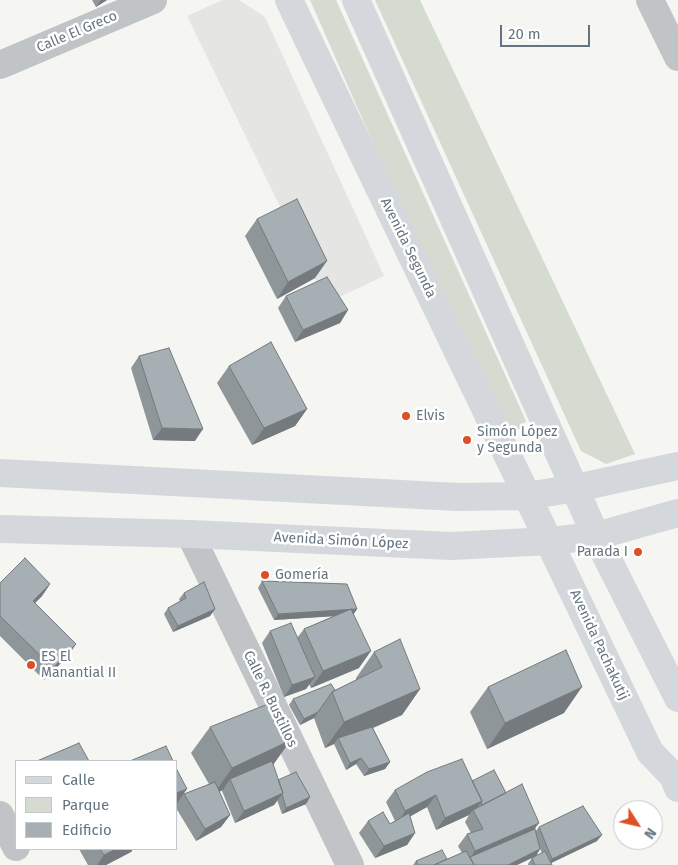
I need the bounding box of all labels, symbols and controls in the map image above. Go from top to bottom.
street label: Calle El Greco [34,7,120,57]
scale bar [503,15,593,47]
text: 20 m [508,25,541,43]
street label: Avenida Segunda [377,195,439,301]
place label: Elvis [416,408,445,424]
marker: Elvis [400,410,412,422]
place label: Simón López y Segunda [477,424,557,457]
marker: Simón López y Segunda [461,434,473,446]
street label: Avenida Simón López [273,529,409,553]
place label: Parada I [577,544,628,560]
marker: Parada I [632,546,644,558]
place label: Gomería [275,567,329,583]
marker: Gomería [259,569,271,581]
street label: Avenida Pachakutij [566,587,632,703]
street label: Calle R. Bustillos [239,648,301,750]
place label: ES El Manantial II [41,649,116,682]
marker: ES El Manantial II [25,659,37,671]
legend [15,760,178,850]
text: Calle [62,771,95,789]
text: Parque [62,796,109,814]
north arrow [613,800,663,850]
text: Edificio [62,821,112,839]
text: N [640,825,660,842]

